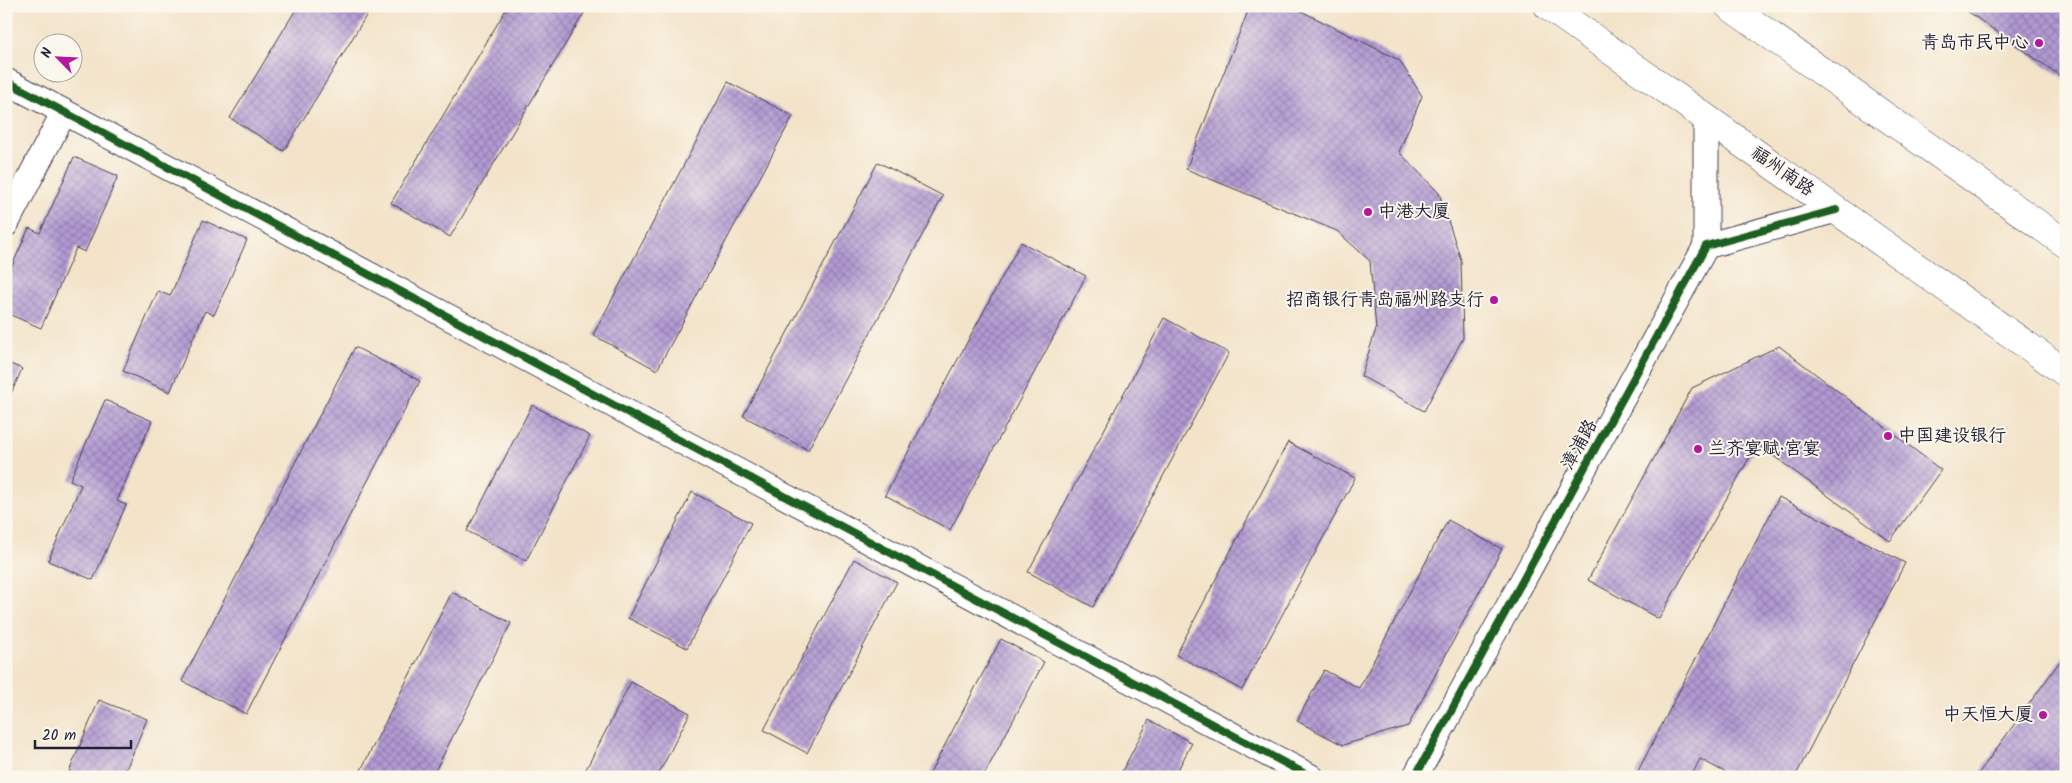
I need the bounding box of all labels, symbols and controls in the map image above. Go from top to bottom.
place label: 青岛市民中心 [1921,29,2029,58]
north arrow [32,32,82,82]
marker: 青岛市民中心 [2033,37,2045,49]
text: N [35,44,59,62]
street label: 福州南路 [1744,139,1820,205]
place label: 中港大厦 [1378,198,1450,227]
marker: 中港大厦 [1362,206,1374,218]
place label: 招商银行青岛福州路支行 [1286,286,1484,315]
marker: 招商银行青岛福州路支行 [1488,294,1500,306]
street label: 漳浦路 [1554,414,1606,476]
place label: 中国建设银行 [1898,422,2006,451]
marker: 中国建设银行 [1882,430,1894,442]
place label: 兰齐宴赋·宫宴 [1708,435,1820,464]
marker: 兰齐宴赋·宫宴 [1692,443,1704,455]
place label: 中天恒大厦 [1943,701,2033,730]
marker: 中天恒大厦 [2037,709,2049,721]
scale bar [35,718,131,750]
text: 20 m [42,724,76,748]

